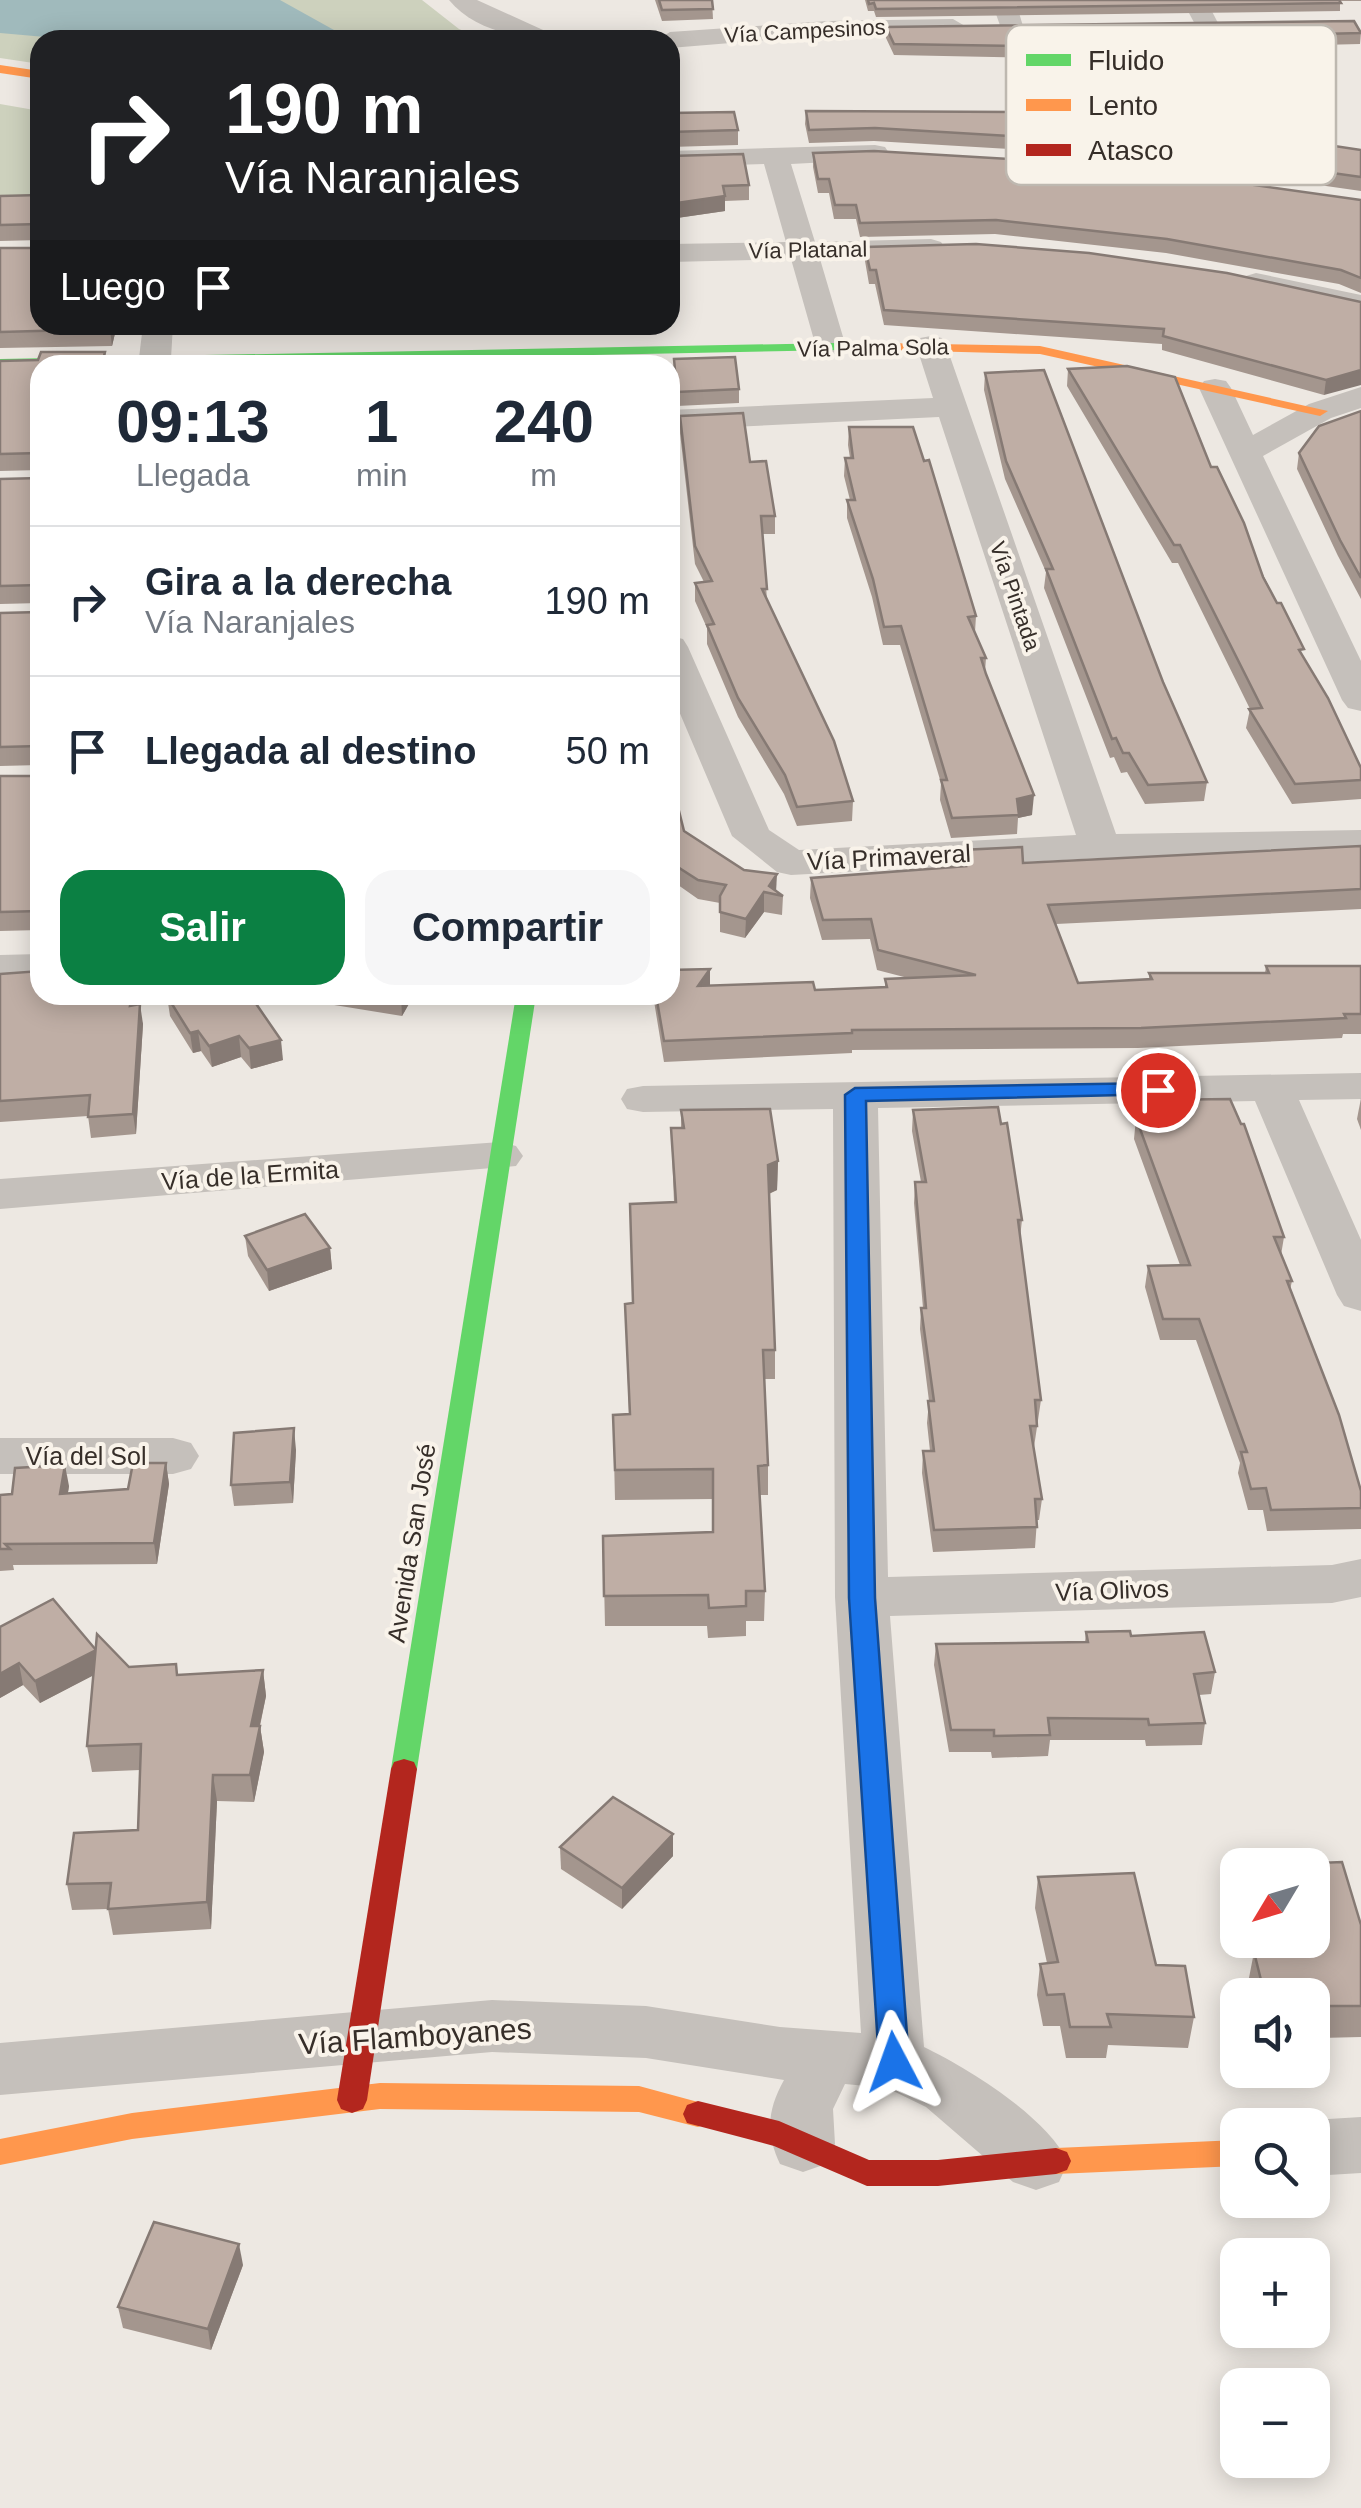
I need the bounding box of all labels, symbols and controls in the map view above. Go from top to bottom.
street label: Vía Campesinos [724,14,886,48]
legend [1006,25,1336,185]
text: Fluido [1088,45,1164,76]
icon: right [60,70,190,200]
text: 190 m [225,70,423,148]
text: Lento [1088,90,1158,121]
text: Atasco [1088,135,1174,166]
text: Vía Naranjales [225,152,520,203]
street label: Vía Platanal [748,236,868,264]
icon: arrive [186,260,241,315]
text: Luego [60,266,166,308]
street label: Vía Palma Sola [797,334,950,362]
text: 09:13 [116,388,270,455]
text: 1 [365,388,398,455]
text: 240 [494,388,594,455]
text: Llegada [136,457,250,493]
text: min [356,457,407,493]
text: m [530,457,557,493]
street label: Vía Pintada [985,538,1046,655]
text: Gira a la derecha [145,561,451,603]
icon: right [60,574,115,629]
text: 190 m [544,580,650,622]
text: Vía Naranjales [145,604,355,640]
icon: arrive [60,724,115,779]
text: Llegada al destino [145,730,477,772]
text: 50 m [566,730,650,772]
street label: Vía Primaveral [806,839,972,875]
button: Salir [60,870,345,985]
button: Compartir [365,870,650,985]
pin [1116,1048,1201,1133]
icon: arrive [1131,1063,1186,1118]
street label: Vía de la Ermita [160,1155,340,1195]
street label: Vía del Sol [26,1442,146,1470]
street label: Avenida San José [381,1442,441,1644]
street label: Vía Olivos [1055,1574,1169,1606]
north arrow [1220,1848,1330,1958]
map controls [1220,1848,1330,2478]
button: sound [1220,1978,1330,2088]
position arrow [842,2010,946,2114]
street label: Vía Flamboyanes [297,2011,533,2061]
button: search [1220,2108,1330,2218]
button: + [1220,2238,1330,2348]
button: − [1220,2368,1330,2478]

